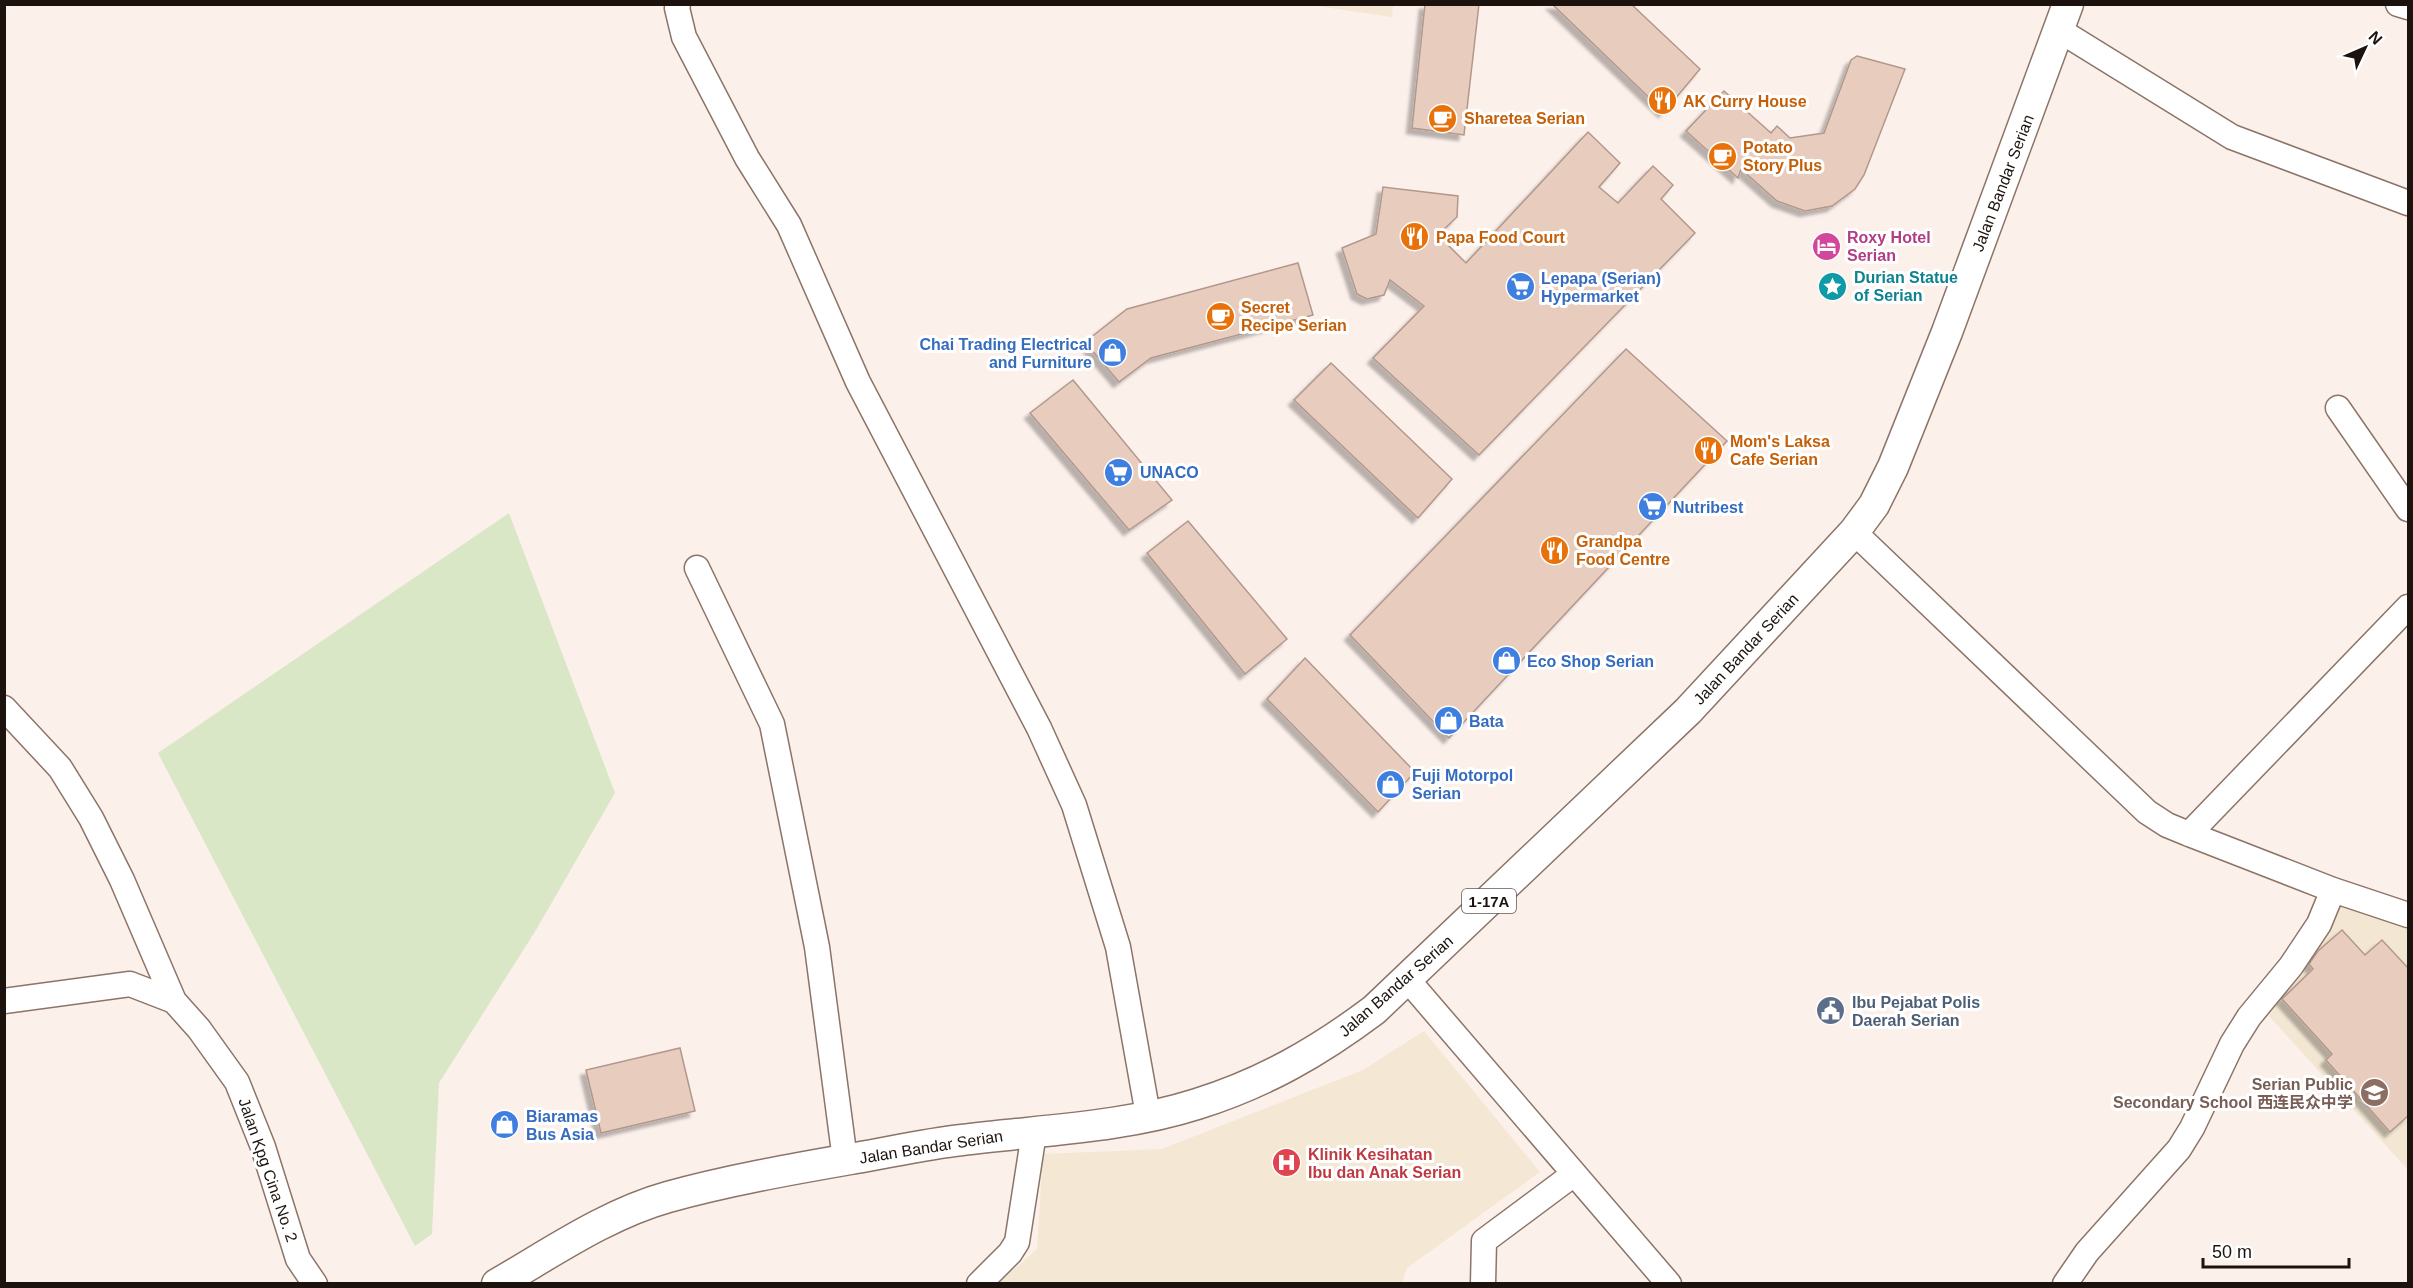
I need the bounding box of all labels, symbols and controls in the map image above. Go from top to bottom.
north arrow [2335,18,2395,78]
text: N [2365,28,2386,48]
restaurant icon: AK Curry House [1646,85,1678,117]
place label: AK Curry House [1683,93,1807,110]
cafe icon: Sharetea Serian [1427,102,1459,134]
place label: Sharetea Serian [1464,110,1585,127]
street label: Jalan Bandar Serian [1969,112,2037,254]
place label: Potato Story Plus [1743,139,1822,174]
cafe icon: Potato Story Plus [1706,140,1738,172]
restaurant icon: Papa Food Court [1399,221,1431,253]
place label: Papa Food Court [1436,229,1566,246]
place label: Roxy Hotel Serian [1847,229,1931,264]
hotel icon: Roxy Hotel Serian [1810,230,1842,262]
place label: Durian Statue of Serian [1854,269,1958,304]
place label: Lepapa (Serian) Hypermarket [1541,270,1661,305]
place icon: Durian Statue of Serian [1817,270,1849,302]
supermarket icon: Lepapa (Serian) Hypermarket [1504,271,1536,303]
place label: Secret Recipe Serian [1241,299,1347,334]
cafe icon: Secret Recipe Serian [1204,300,1236,332]
place label: Chai Trading Electrical and Furniture [920,336,1092,371]
shop icon: Chai Trading Electrical and Furniture [1097,337,1129,369]
place label: Mom's Laksa Cafe Serian [1730,433,1830,468]
restaurant icon: Mom's Laksa Cafe Serian [1693,434,1725,466]
supermarket icon: UNACO [1103,456,1135,488]
place label: UNACO [1140,464,1199,481]
supermarket icon: Nutribest [1636,491,1668,523]
place label: Nutribest [1673,499,1744,516]
place label: Grandpa Food Centre [1576,533,1670,568]
restaurant icon: Grandpa Food Centre [1539,534,1571,566]
street label: Jalan Bandar Serian [1690,590,1802,708]
shop icon: Eco Shop Serian [1490,645,1522,677]
place label: Eco Shop Serian [1527,653,1654,670]
shop icon: Bata [1432,705,1464,737]
place label: Bata [1469,713,1504,730]
place label: Fuji Motorpol Serian [1412,767,1513,802]
shop icon: Fuji Motorpol Serian [1375,768,1407,800]
road number: 1-17A [1462,889,1516,913]
street label: Jalan Bandar Serian [1336,932,1456,1040]
place label: Ibu Pejabat Polis Daerah Serian [1852,994,1980,1029]
public building icon: Ibu Pejabat Polis Daerah Serian [1815,995,1847,1027]
place label: Serian Public Secondary School 西连民众中学 [2113,1076,2353,1111]
school or university icon: Serian Public Secondary School 西连民众中学 [2358,1077,2390,1109]
street label: Jalan Kpg Cina No. 2 [235,1096,301,1244]
place label: Biaramas Bus Asia [526,1108,598,1143]
shop icon: Biaramas Bus Asia [489,1109,521,1141]
street label: Jalan Bandar Serian [858,1127,1004,1167]
place label: Klinik Kesihatan Ibu dan Anak Serian [1308,1146,1461,1181]
hospital icon: Klinik Kesihatan Ibu dan Anak Serian [1271,1147,1303,1179]
scale bar [2203,1231,2348,1269]
text: 50 m [2212,1242,2252,1262]

